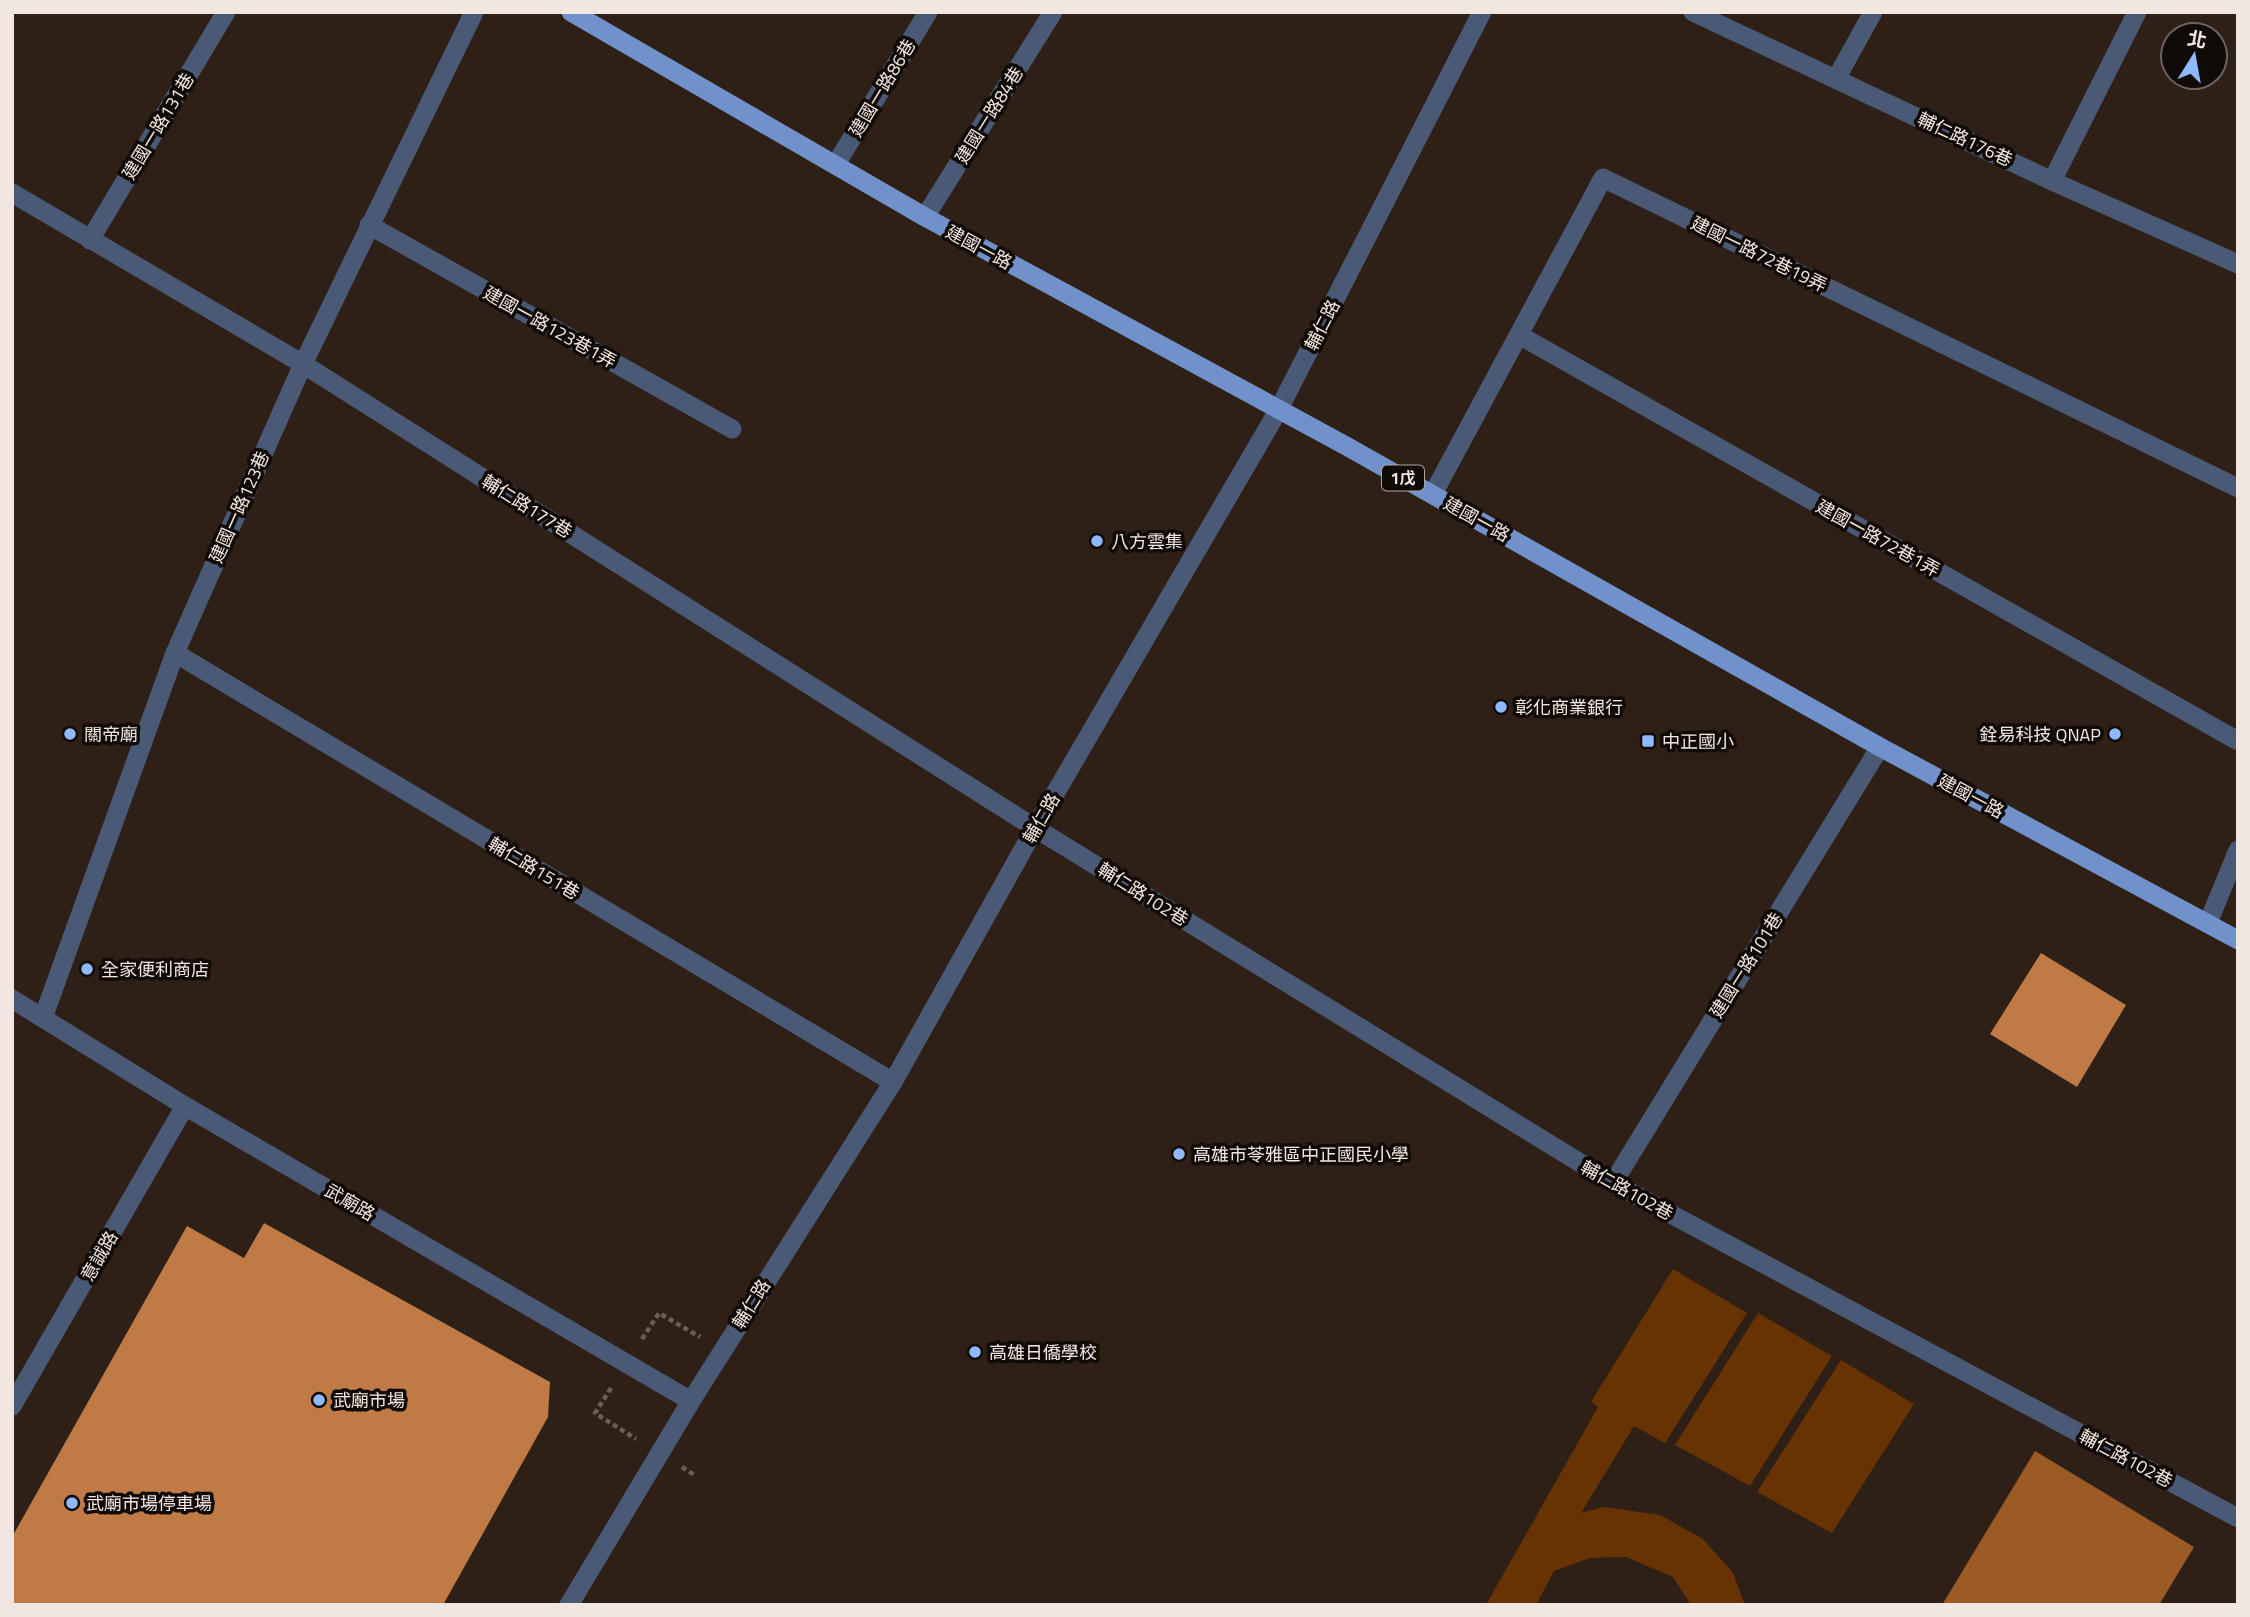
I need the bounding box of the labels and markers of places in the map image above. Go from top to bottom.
place label: 八方雲集 [1111,528,1183,555]
marker: 八方雲集 [1089,533,1105,549]
place label: 彰化商業銀行 [1515,694,1623,721]
marker: 彰化商業銀行 [1493,699,1509,715]
place label: 關帝廟 [84,721,138,748]
place label: 銓易科技 QNAP [1980,721,2101,748]
marker: 關帝廟 [62,726,78,742]
marker: 銓易科技 QNAP [2107,726,2123,742]
place label: 中正國小 [1662,728,1734,755]
marker: 中正國小 [1640,733,1656,749]
place label: 全家便利商店 [101,956,209,983]
marker: 全家便利商店 [79,961,95,977]
place label: 高雄市苓雅區中正國民小學 [1193,1141,1409,1168]
marker: 高雄市苓雅區中正國民小學 [1171,1146,1187,1162]
place label: 高雄日僑學校 [989,1339,1097,1366]
marker: 高雄日僑學校 [967,1344,983,1360]
place label: 武廟市場 [333,1387,405,1414]
marker: 武廟市場 [311,1392,327,1408]
place label: 武廟市場停車場 [86,1490,212,1517]
marker: 武廟市場停車場 [64,1495,80,1511]

